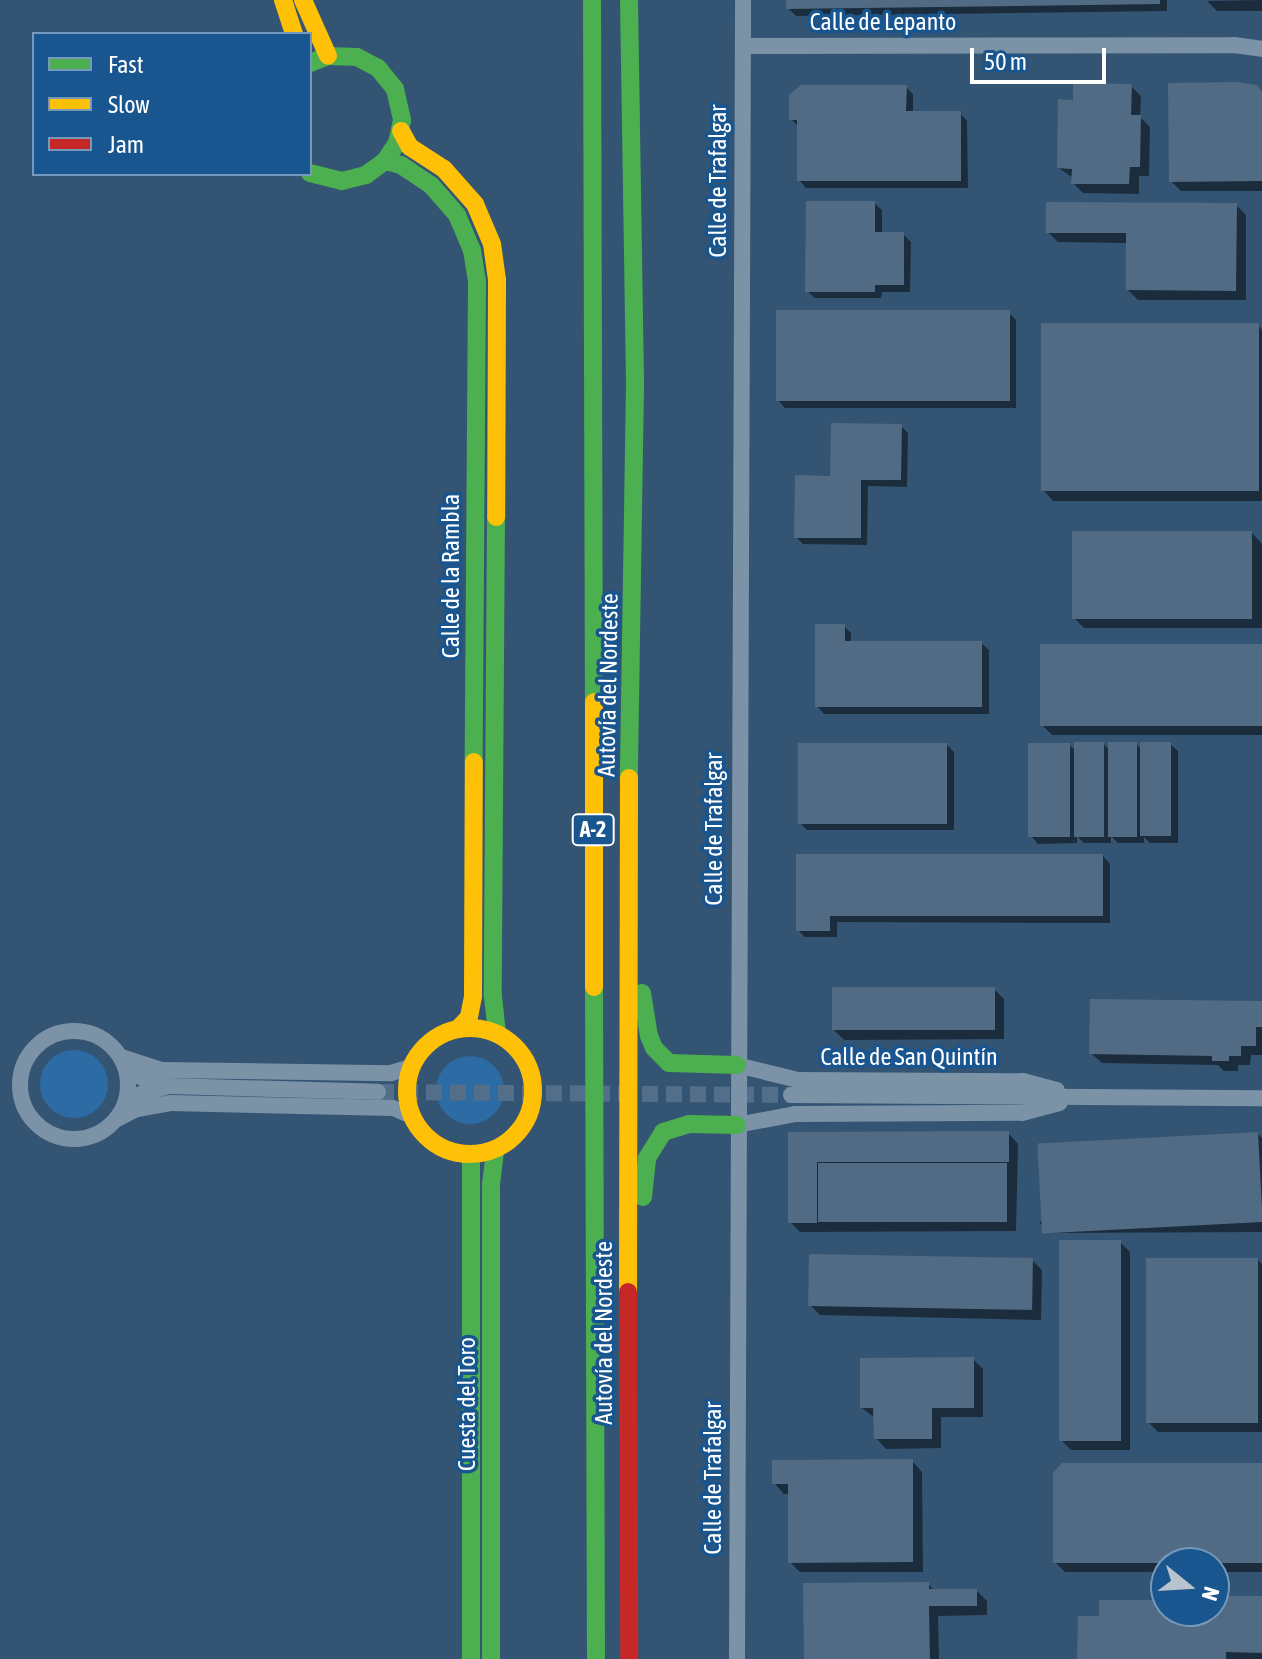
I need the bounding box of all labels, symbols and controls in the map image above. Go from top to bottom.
street label: Calle de Lepanto [810,8,956,36]
legend [32,32,312,176]
scale bar [974,32,1110,82]
text: 50 m [984,48,1027,75]
text: Fast [108,51,144,78]
text: Slow [108,91,150,118]
street label: Calle de Trafalgar [704,105,732,257]
text: Jam [108,131,144,158]
street label: Calle de la Rambla [437,494,465,658]
street label: Autovía del Nordeste [592,593,624,777]
street label: Calle de Trafalgar [700,753,728,905]
road number: A-2 [571,812,615,848]
street label: Calle de San Quintín [820,1043,998,1071]
street label: Autovía del Nordeste [590,1241,618,1425]
street label: Cuesta del Toro [453,1337,481,1471]
street label: Calle de Trafalgar [699,1402,727,1554]
north arrow [1150,1547,1230,1627]
text: N [1197,1584,1225,1604]

